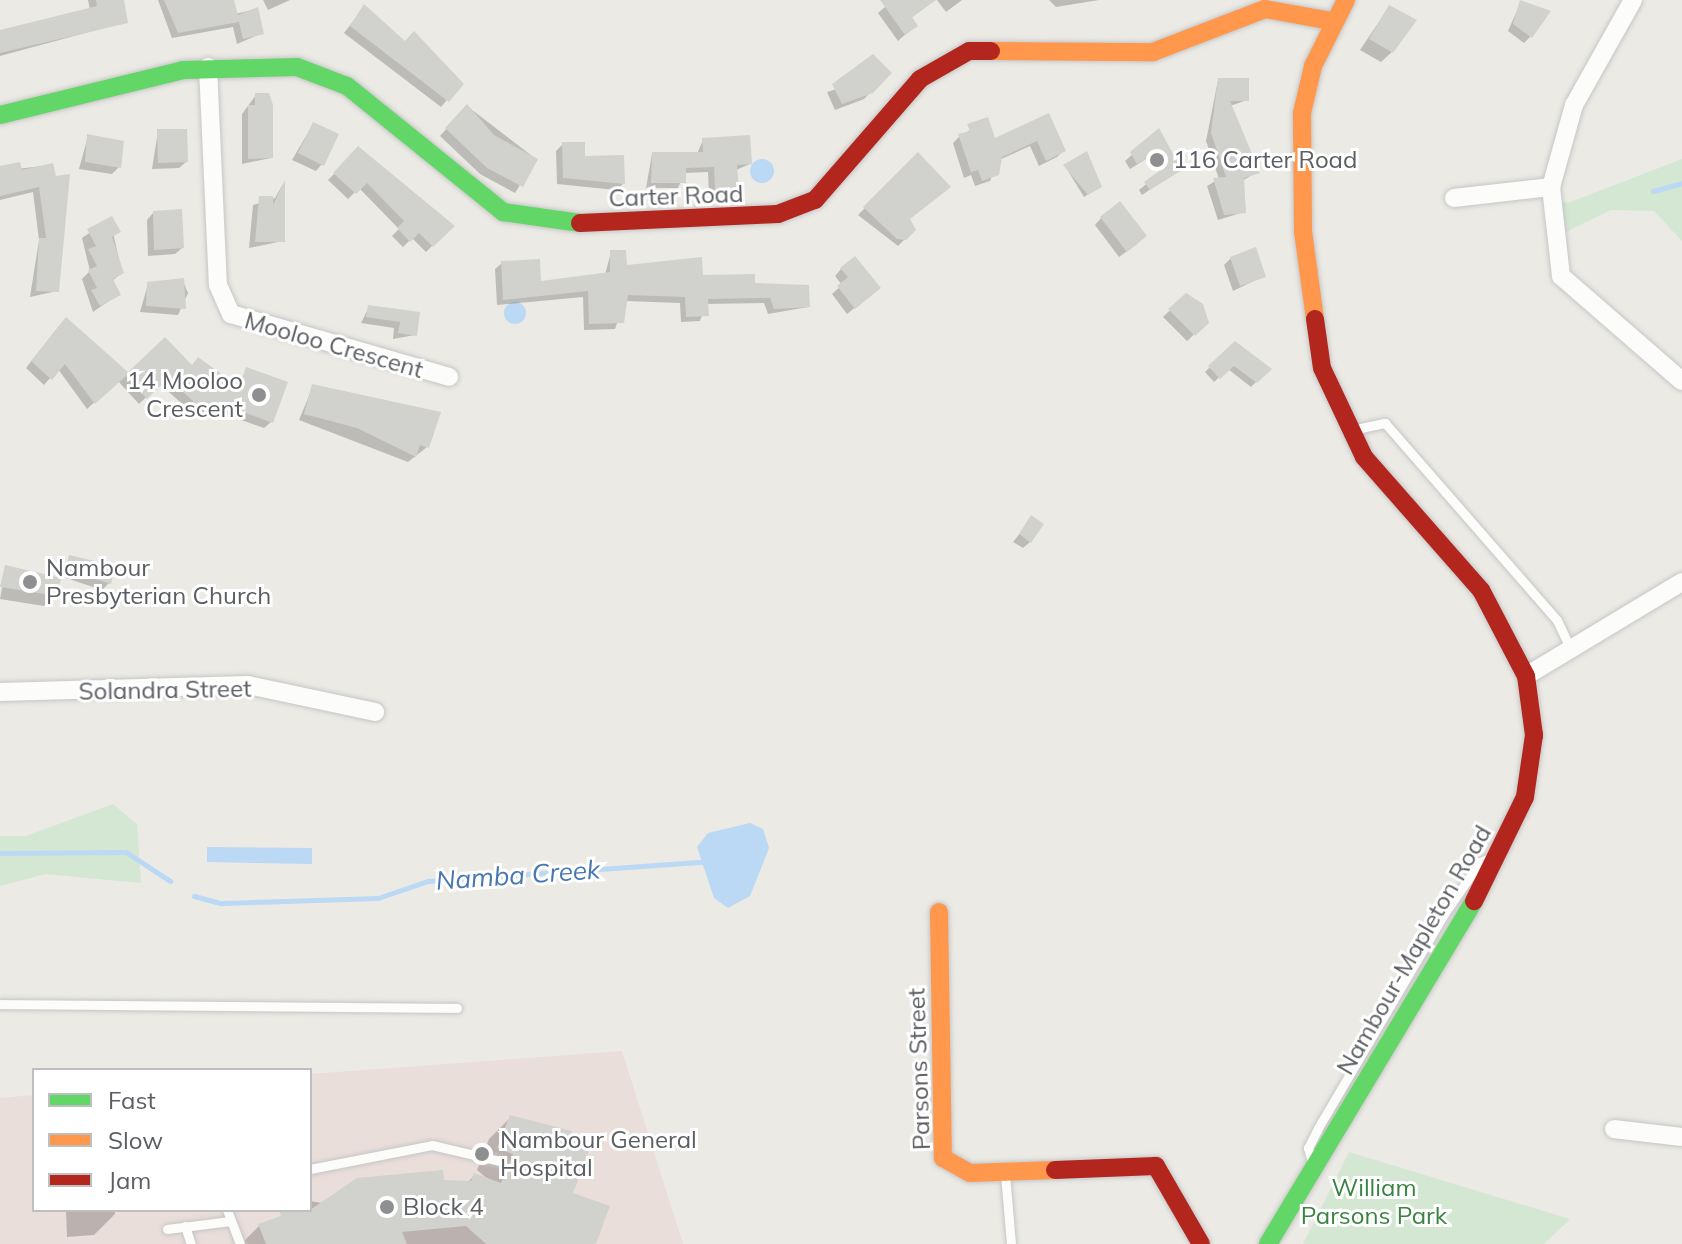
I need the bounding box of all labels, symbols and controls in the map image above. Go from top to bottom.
place label: 116 Carter Road [1173,146,1357,174]
marker: 116 Carter Road [1148,151,1166,169]
street label: Carter Road [608,179,744,213]
street label: Mooloo Crescent [241,306,427,384]
place label: 14 Mooloo Crescent [127,367,243,423]
marker: 14 Mooloo Crescent [250,386,268,404]
place label: Nambour Presbyterian Church [46,554,271,610]
marker: Nambour Presbyterian Church [21,573,39,591]
street label: Solandra Street [78,674,252,706]
street label: Nambour-Mapleton Road [1331,820,1497,1080]
water label: Namba Creek [435,854,601,896]
street label: Parsons Street [902,987,936,1151]
legend [32,1068,312,1212]
text: Fast [108,1085,156,1115]
text: Slow [108,1125,163,1155]
place label: Nambour General Hospital [500,1126,697,1182]
marker: Nambour General Hospital [471,1143,493,1165]
text: Jam [108,1165,151,1195]
park label: William Parsons Park [1301,1174,1447,1230]
place label: Block 4 [403,1193,484,1221]
marker: Block 4 [378,1198,396,1216]

